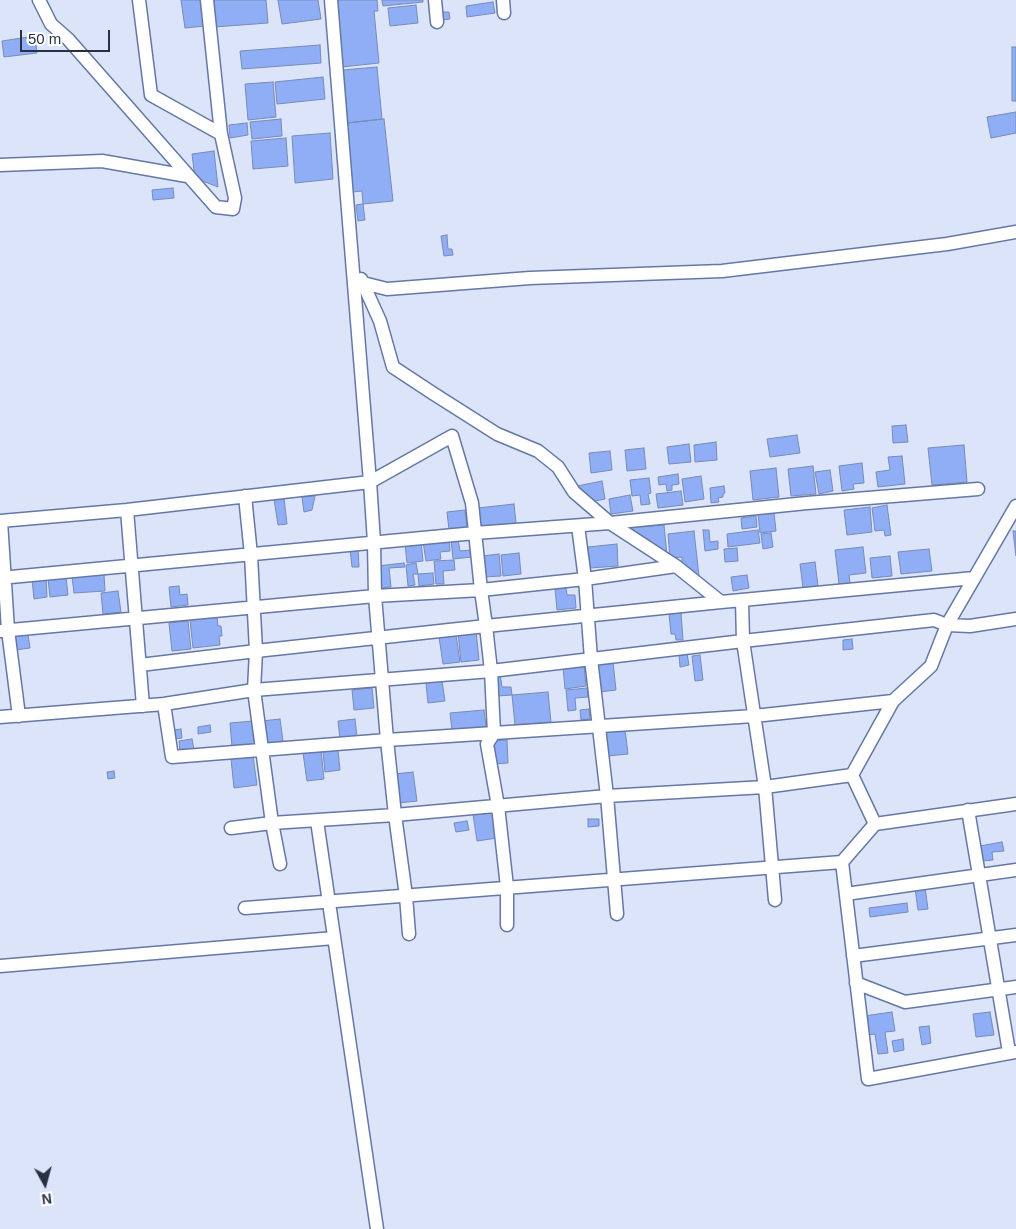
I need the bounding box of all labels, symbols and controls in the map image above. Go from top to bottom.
scale bar [22,20,112,52]
text: 50 m [28,30,61,47]
north arrow [20,1159,70,1209]
text: N [41,1190,53,1207]

